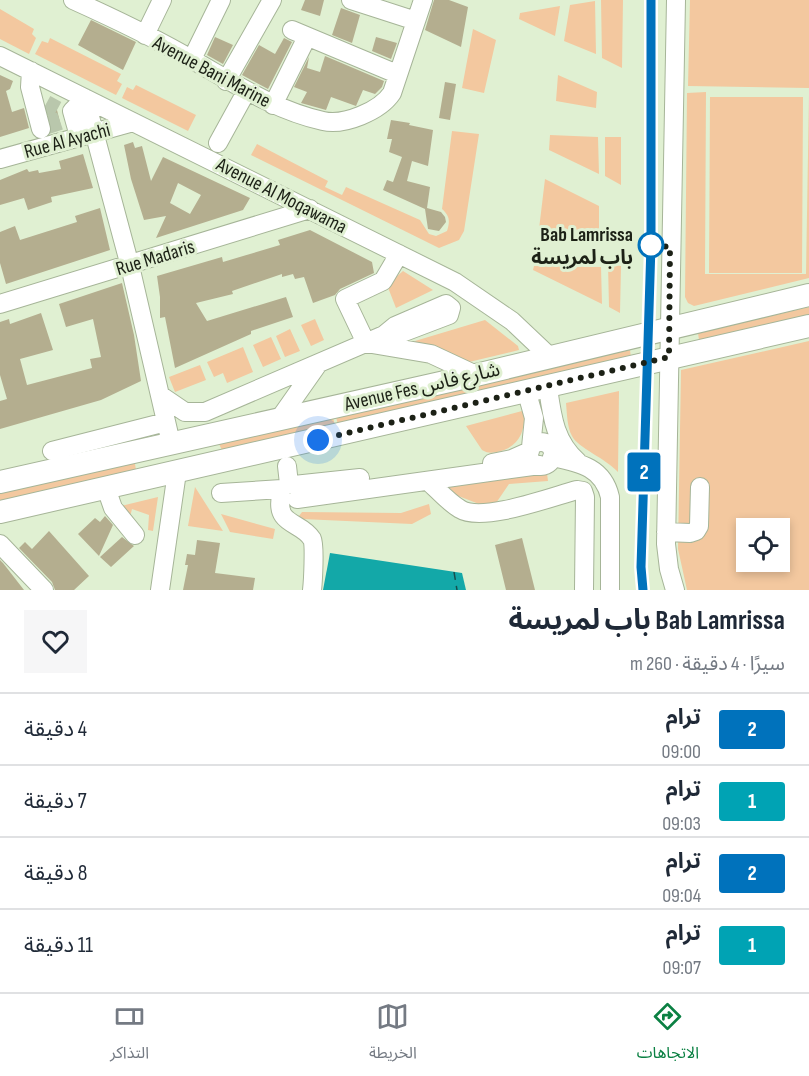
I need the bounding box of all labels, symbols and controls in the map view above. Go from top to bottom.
street label: Avenue Bani Marine [148,30,274,113]
street label: Rue Al Ayachi [22,118,113,164]
street label: Avenue Al Moqawama [211,152,351,239]
place label: Bab Lamrissa باب لمريسة [531,223,633,270]
marker: Bab Lamrissa باب لمريسة [638,232,664,258]
street label: Rue Madaris [113,235,198,281]
street label: Avenue Fes شارع فاس [341,357,503,419]
your location [303,425,333,455]
line badge: 2 [624,452,664,492]
text: 2 [639,460,649,485]
map controls [736,518,790,572]
button: locate [736,518,790,572]
text: Bab Lamrissa باب لمريسة [508,604,785,637]
button: heart [24,610,87,673]
text: سيرًا · 4 دقيقة · 260 m [630,652,785,676]
text: ترام [666,704,701,731]
text: 4 دقيقة [24,716,87,743]
text: 2 [747,717,757,742]
text: 09:00 [662,740,701,764]
text: ترام [666,776,701,803]
text: 7 دقيقة [24,788,86,815]
text: 1 [748,789,756,814]
text: 09:03 [662,812,701,836]
text: ترام [666,848,701,875]
text: 8 دقيقة [24,860,87,887]
text: 2 [747,861,757,886]
text: 09:04 [662,884,701,908]
text: ترام [666,920,701,947]
text: 11 دقيقة [24,932,93,959]
text: 1 [748,933,756,958]
text: 09:07 [663,956,701,980]
tab: التذاكر [110,1000,149,1070]
tab: الخريطة [369,1000,417,1070]
tab: الاتجاهات [637,1000,699,1070]

